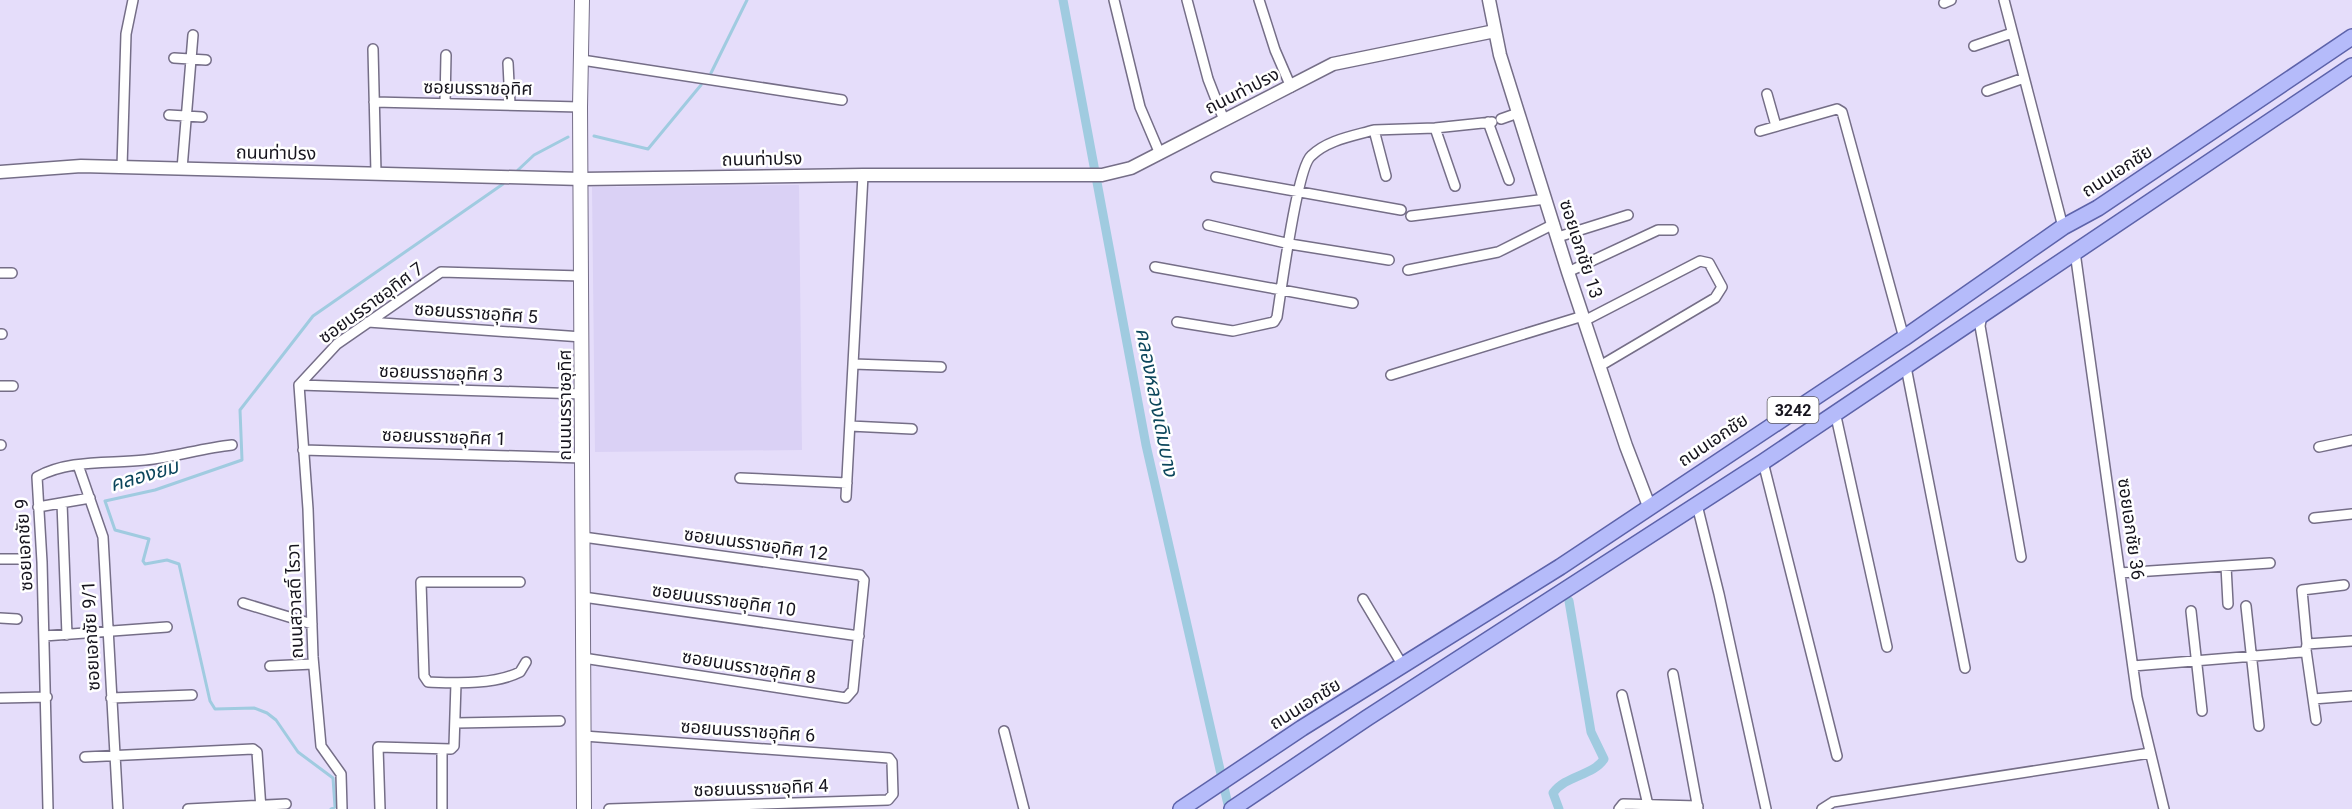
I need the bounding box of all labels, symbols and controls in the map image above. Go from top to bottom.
street label: ถนนท่าปรง [1201,63,1282,118]
street label: ซอยนรราชอุทิศ [423,76,533,100]
street label: ถนนเอกชัย [2078,140,2156,201]
street label: ถนนท่าปรง [236,141,316,164]
street label: ถนนท่าปรง [722,147,802,170]
street label: ซอยเอกชัย 13 [1556,197,1607,301]
street label: ซอยนรราชอุทิศ 7 [314,258,428,348]
street label: ซอยนรราชอุทิศ 5 [413,298,539,328]
water label: คลองหลวงเดิมบาง [1131,326,1183,480]
street label: ถนนนรราชอุทิศ [554,349,576,461]
street label: ซอยนรราชอุทิศ 3 [379,360,503,386]
road number: 3242 [1768,397,1818,423]
street label: ถนนเอกชัย [1674,409,1752,471]
street label: ซอยนรราชอุทิศ 1 [382,424,506,450]
water label: คลองยม [107,453,183,496]
street label: ซอยเอกชัย 36 [2114,477,2149,581]
street label: ซอยเอกชัย 9 [11,498,36,592]
street label: ซอยนนรราชอุทิศ 12 [683,523,829,565]
street label: ถนนสวาสดิ์ ไรวา [282,543,307,659]
street label: ซอยนนรราชอุทิศ 10 [651,579,797,621]
street label: ซอยเอกชัย 9/1 [77,581,104,692]
street label: ซอยนนรราชอุทิศ 8 [681,646,817,688]
street label: ถนนเอกชัย [1265,674,1344,734]
street label: ซอยนนรราชอุทิศ 6 [680,715,816,747]
street label: ซอยนนรราชอุทิศ 4 [693,775,829,801]

